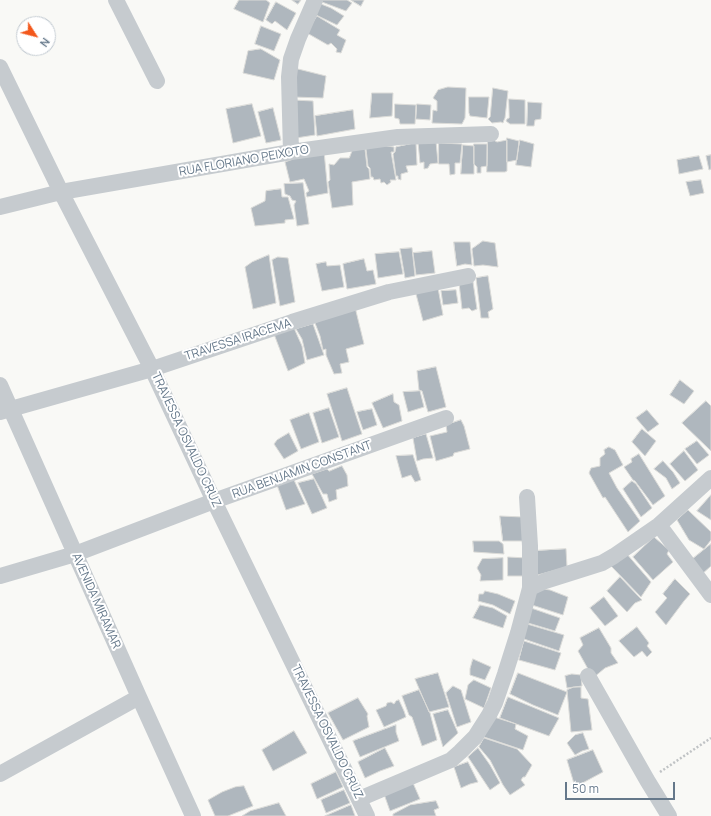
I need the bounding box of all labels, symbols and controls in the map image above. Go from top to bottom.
north arrow [16,16,56,56]
text: N [37,35,54,50]
street label: RUA FLORIANO PEIXOTO [178,142,310,180]
street label: TRAVESSA IRACEMA [183,316,293,364]
street label: TRAVESSA OSVALDO CRUZ [148,370,224,510]
street label: RUA BENJAMIN CONSTANT [230,438,374,502]
street label: AVENIDA MIRAMAR [68,551,124,651]
street label: TRAVESSA OSVALDO CRUZ [288,663,366,801]
scale bar [567,774,677,800]
text: 50 m [572,780,599,797]

